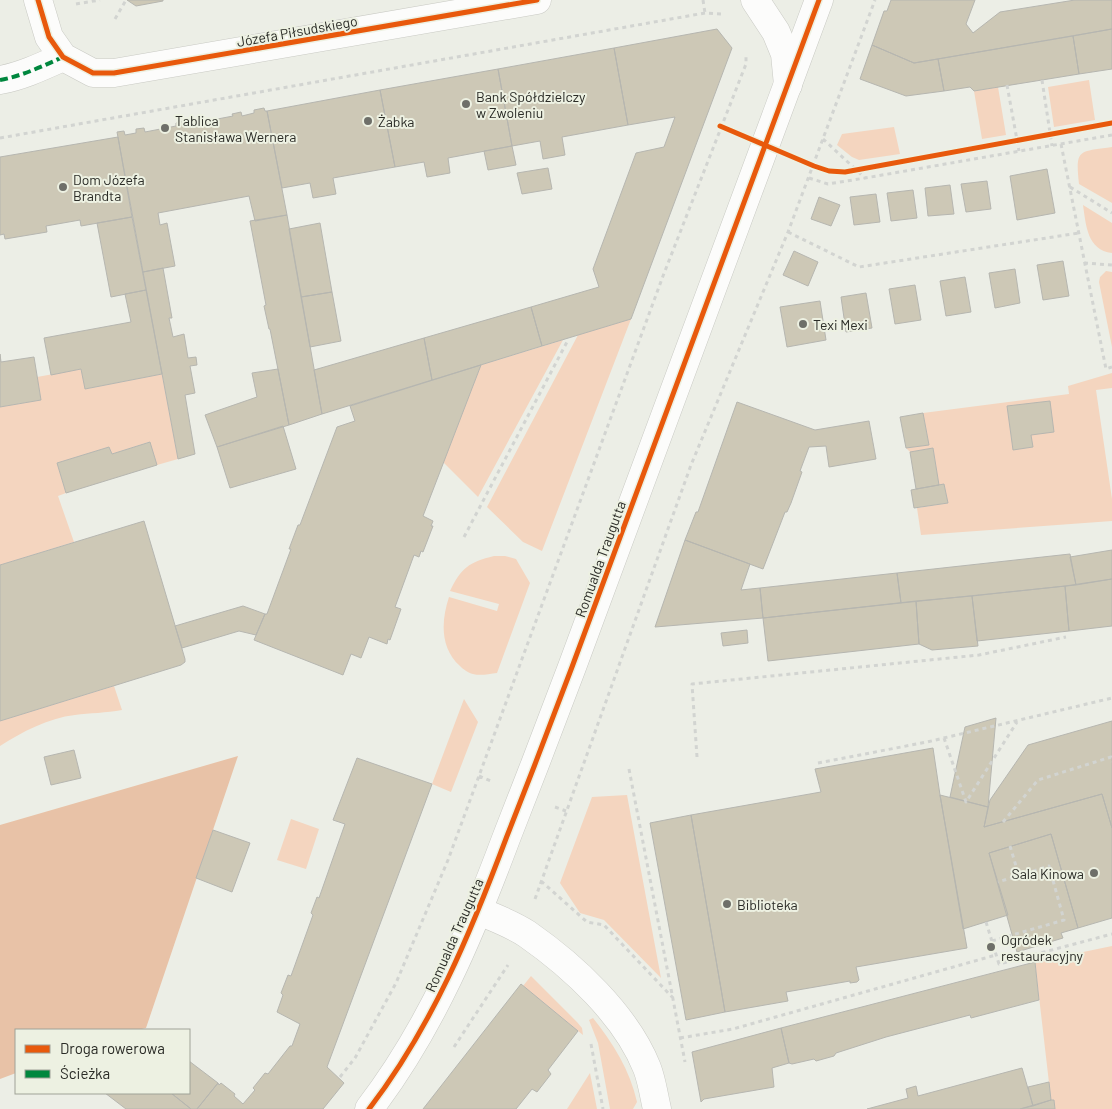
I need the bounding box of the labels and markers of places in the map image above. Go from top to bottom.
place label: Bank Spółdzielczy w Zwoleniu [476,88,586,121]
marker: Bank Spółdzielczy w Zwoleniu [460,98,472,110]
place label: Tablica Stanisława Wernera [175,112,296,145]
place label: Żabka [378,113,415,130]
marker: Żabka [362,115,374,127]
marker: Tablica Stanisława Wernera [159,122,171,134]
place label: Dom Józefa Brandta [73,171,145,204]
marker: Dom Józefa Brandta [57,181,69,193]
place label: Texi Mexi [813,316,868,333]
marker: Texi Mexi [797,318,809,330]
place label: Sala Kinowa [1012,865,1084,882]
marker: Sala Kinowa [1088,867,1100,879]
place label: Biblioteka [737,896,798,913]
marker: Biblioteka [721,898,733,910]
place label: Ogródek restauracyjny [1001,931,1084,964]
marker: Ogródek restauracyjny [985,941,997,953]

